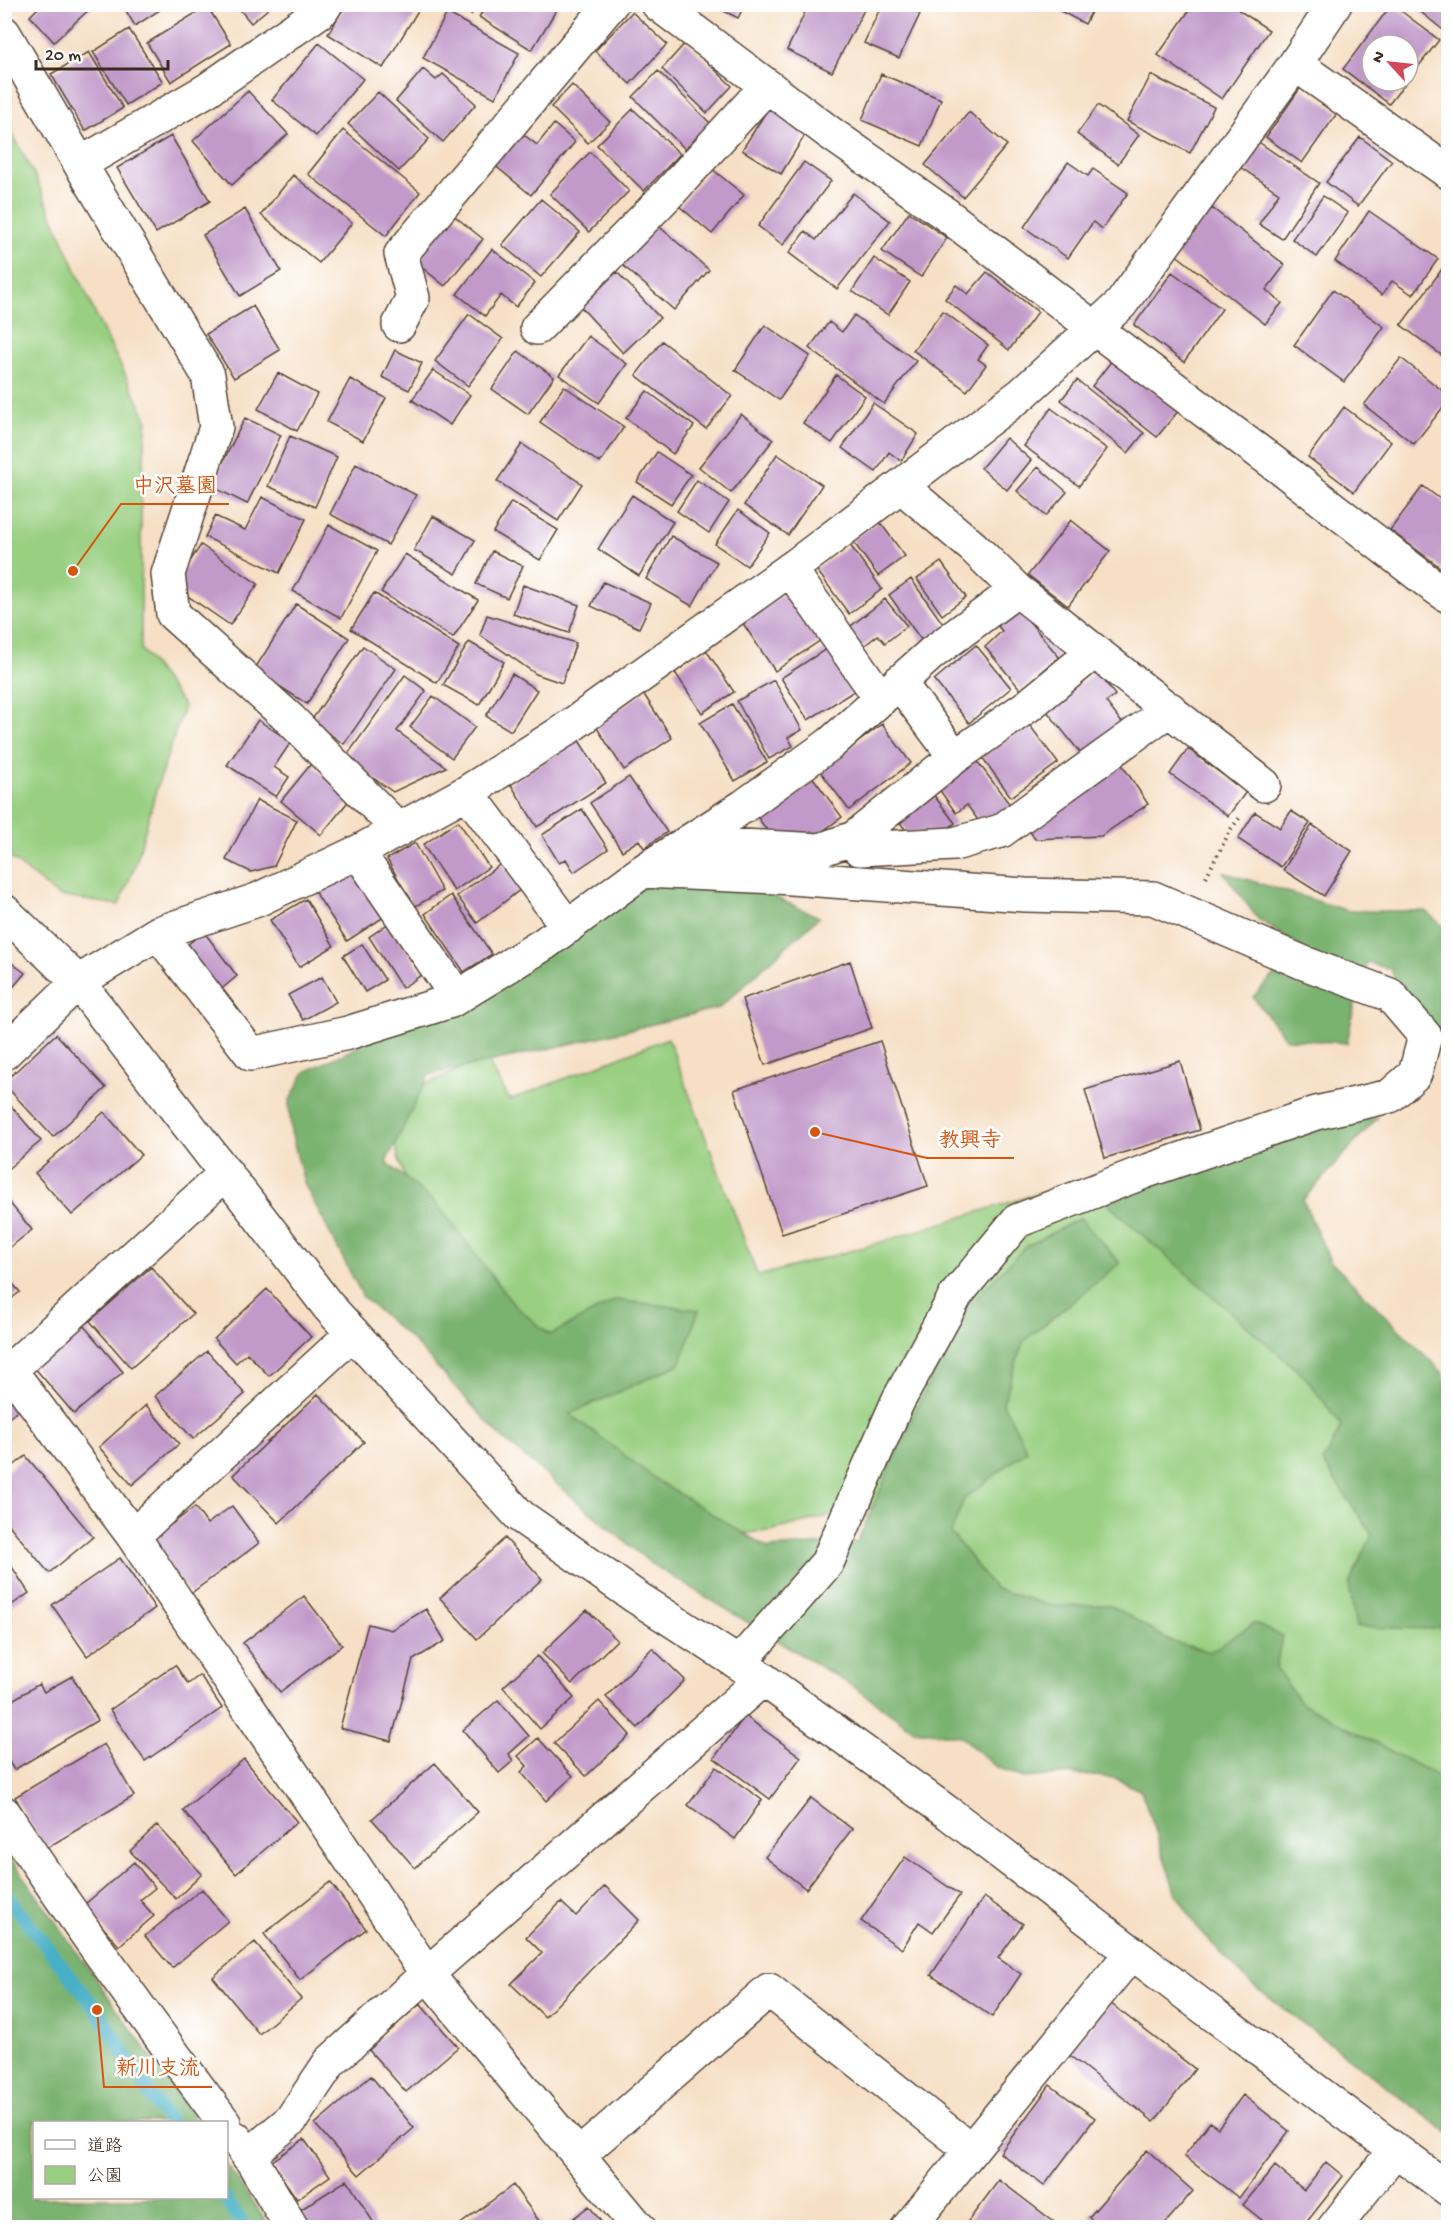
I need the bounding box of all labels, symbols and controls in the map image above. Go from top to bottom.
scale bar [36,33,168,71]
north arrow [1360,33,1420,93]
text: 20 m [45,46,81,67]
text: N [1369,48,1391,67]
callout: 中沢墓園 [121,465,229,504]
text: 中沢墓園 [133,474,217,501]
callout: 教興寺 [927,1119,1014,1158]
text: 教興寺 [939,1128,1002,1155]
callout: 新川支流 [104,2048,212,2087]
text: 新川支流 [116,2056,200,2083]
legend [33,2121,228,2199]
text: 道路 [87,2136,123,2158]
text: 公園 [87,2167,123,2188]

